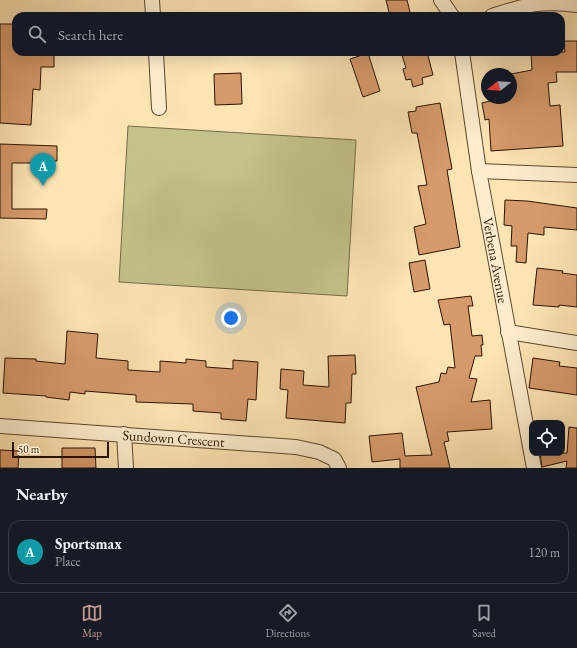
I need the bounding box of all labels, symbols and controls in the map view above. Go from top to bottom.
search box [12,12,565,56]
icon: search [26,23,48,45]
text: Search here [58,25,123,44]
north arrow [481,68,517,104]
pin: A [30,153,56,186]
street label: Verbena Avenue [479,216,512,305]
your location [221,308,241,328]
map controls [529,420,565,456]
button: locate [529,420,565,456]
street label: Sundown Crescent [122,426,226,451]
scale bar [12,440,109,459]
text: 50 m [18,442,39,456]
text: Nearby [16,483,68,505]
text: Sportsmax [55,534,122,553]
text: A [25,544,35,561]
text: 120 m [529,544,560,561]
text: Place [55,553,81,570]
tab: Map [81,602,103,640]
tab: Directions [266,602,310,640]
tab: Saved [472,602,496,640]

